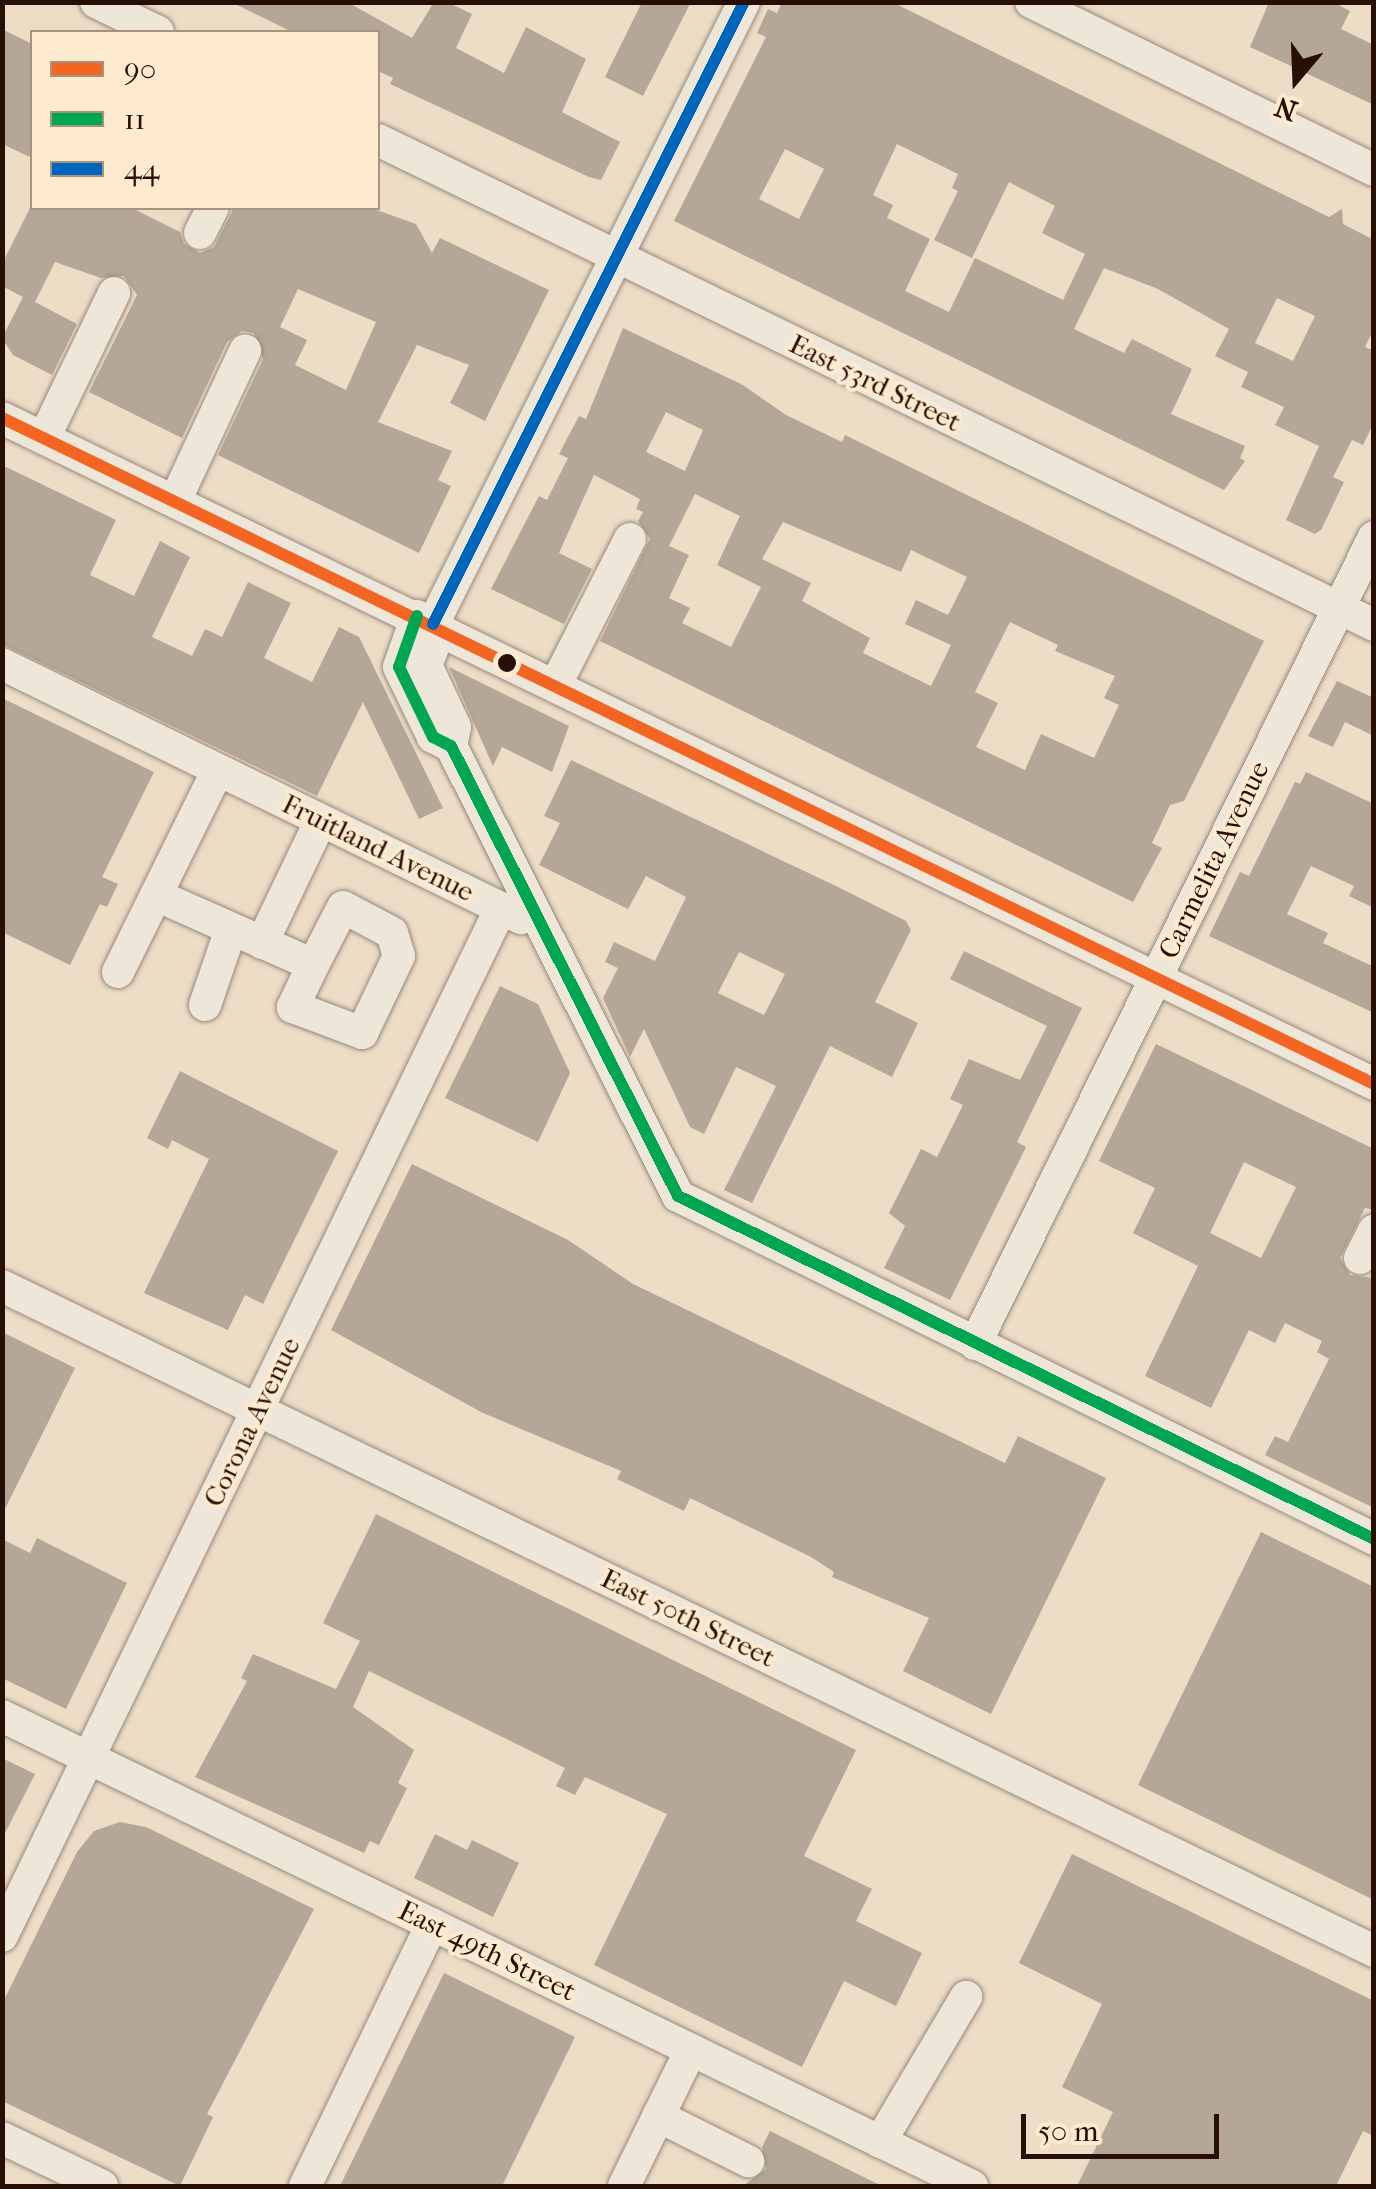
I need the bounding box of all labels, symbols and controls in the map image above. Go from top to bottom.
legend [30,30,380,210]
north arrow [1246,30,1346,130]
text: 90 [124,52,156,87]
text: N [1271,90,1301,128]
text: 11 [124,102,145,137]
text: 44 [124,152,160,187]
street label: East 53rd Street [784,327,966,439]
unlabelled marker [497,653,517,673]
street label: Carmelita Avenue [1152,756,1276,964]
street label: Fruitland Avenue [277,787,479,909]
street label: Corona Avenue [197,1332,307,1512]
street label: East 50th Street [596,1561,780,1675]
street label: East 49th Street [393,1894,581,2008]
scale bar [1026,2094,1224,2156]
text: 50 m [1038,2114,1099,2149]

